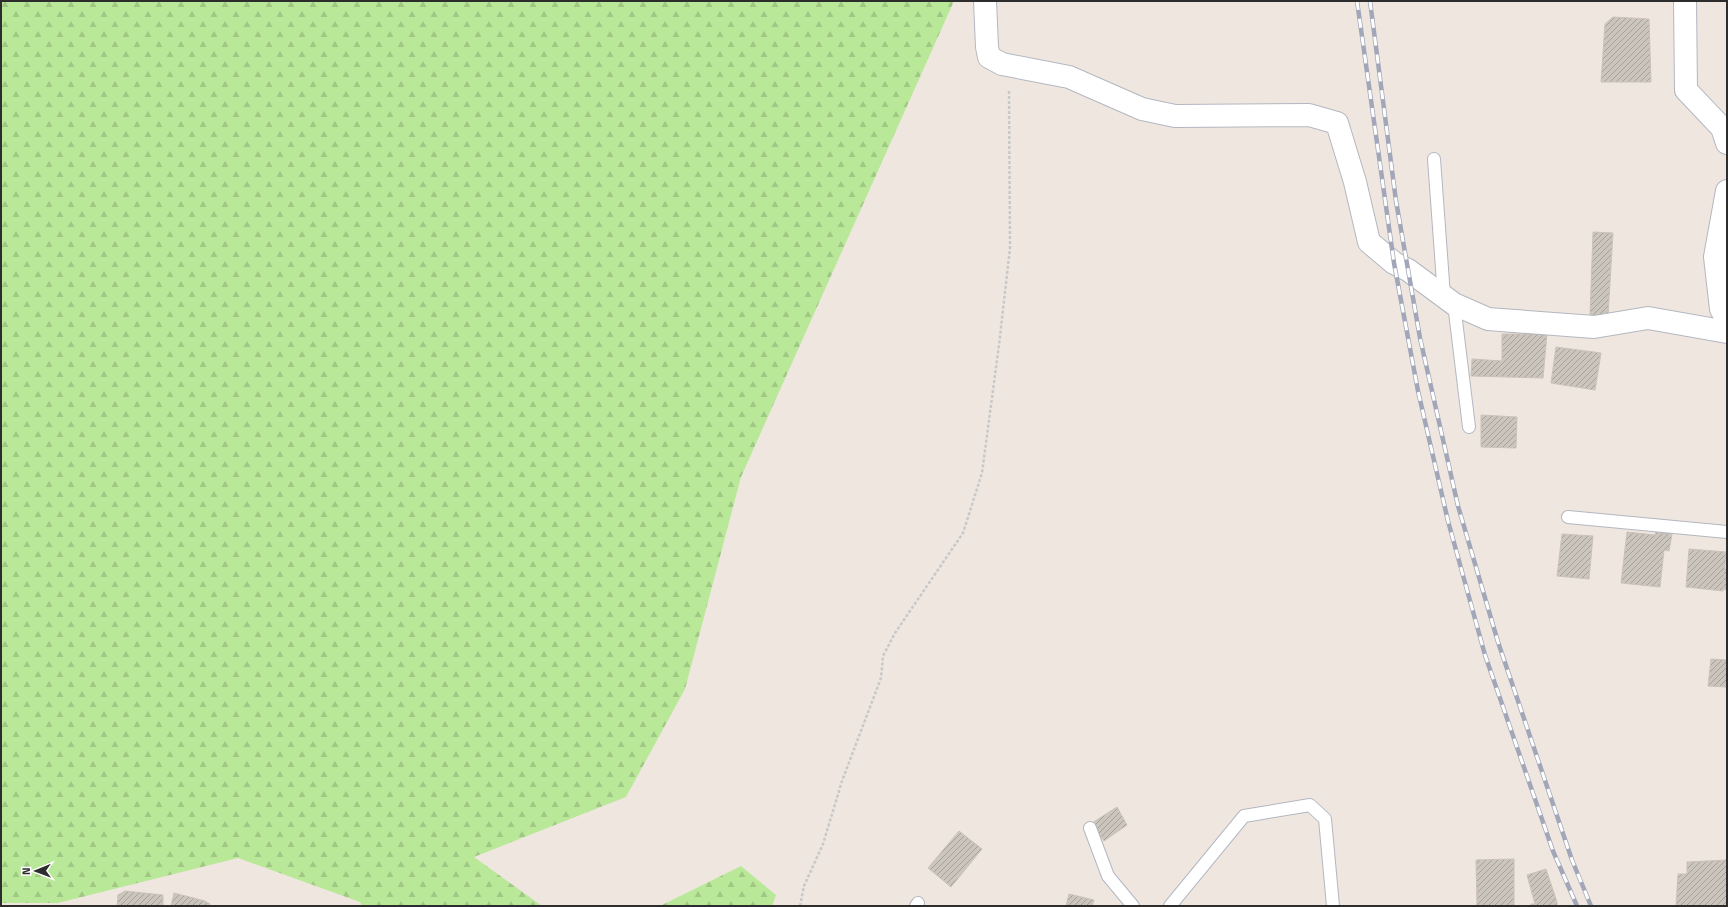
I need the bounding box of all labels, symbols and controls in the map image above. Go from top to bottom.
north arrow [16,851,56,891]
text: N [18,867,34,875]

